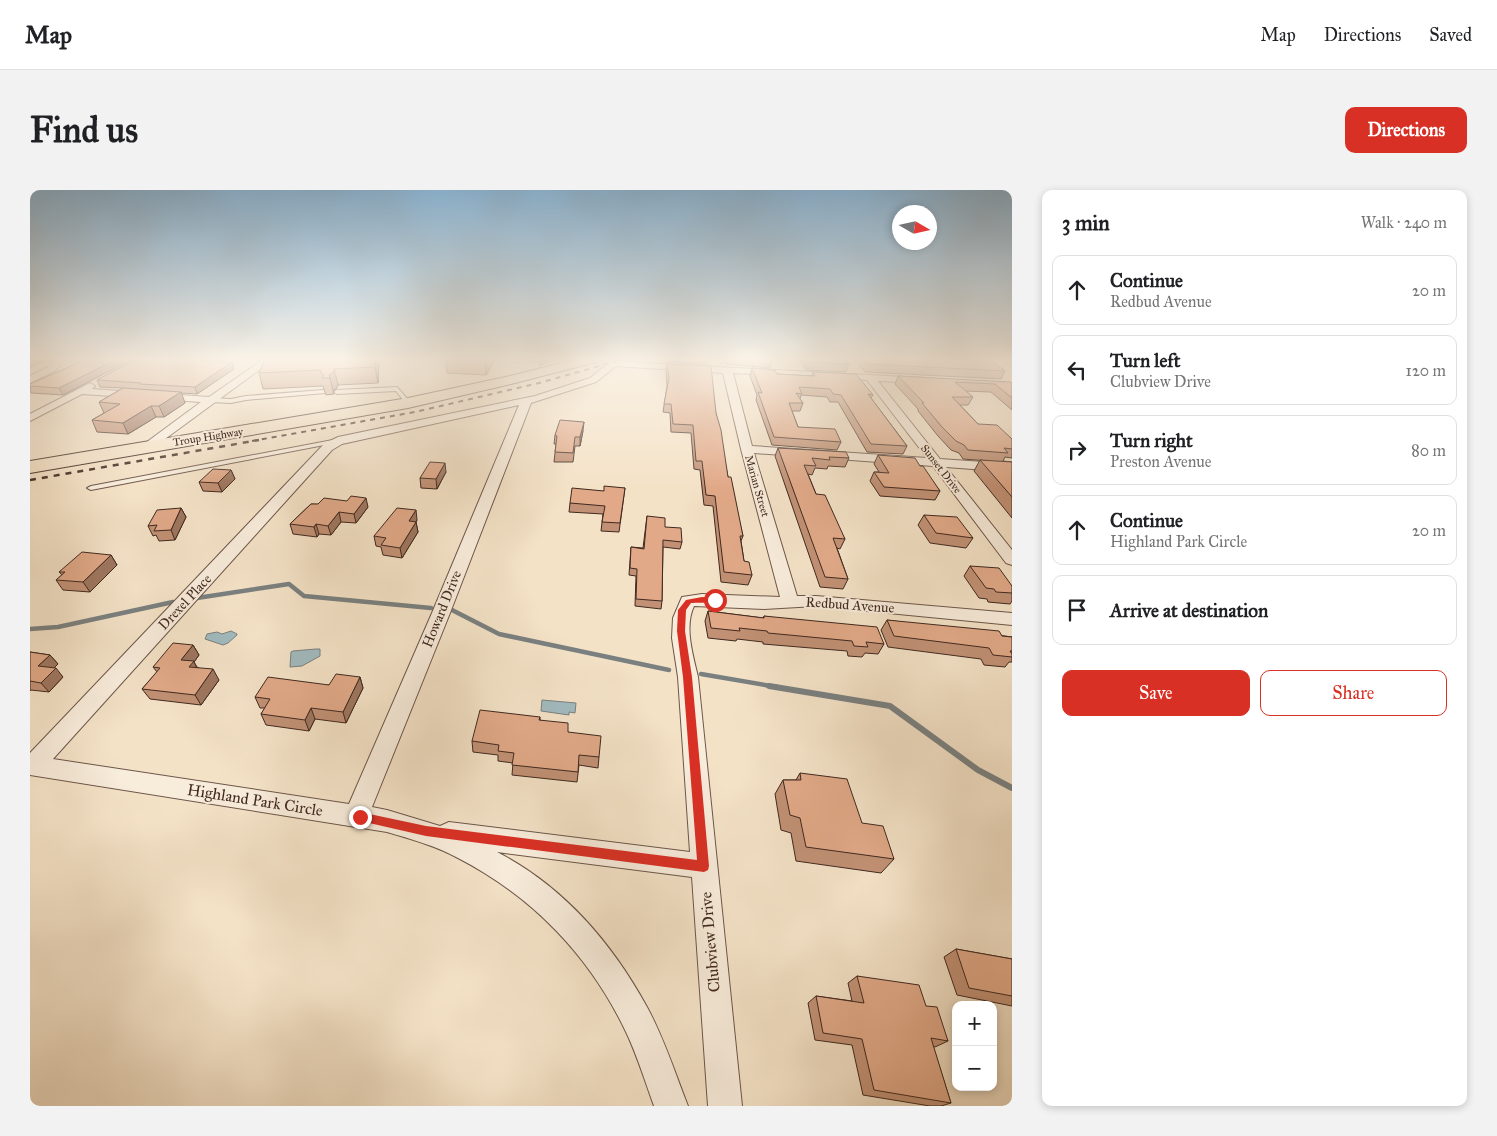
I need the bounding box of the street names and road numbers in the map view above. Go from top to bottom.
street label: Troup Highway [172,425,245,449]
street label: Sunset Drive [918,442,964,496]
street label: Marian Street [742,454,772,518]
street label: Howard Drive [419,568,465,650]
street label: Drexel Place [155,570,215,633]
street label: Redbud Avenue [805,593,895,617]
street label: Highland Park Circle [186,780,325,821]
street label: Clubview Drive [696,891,724,993]

